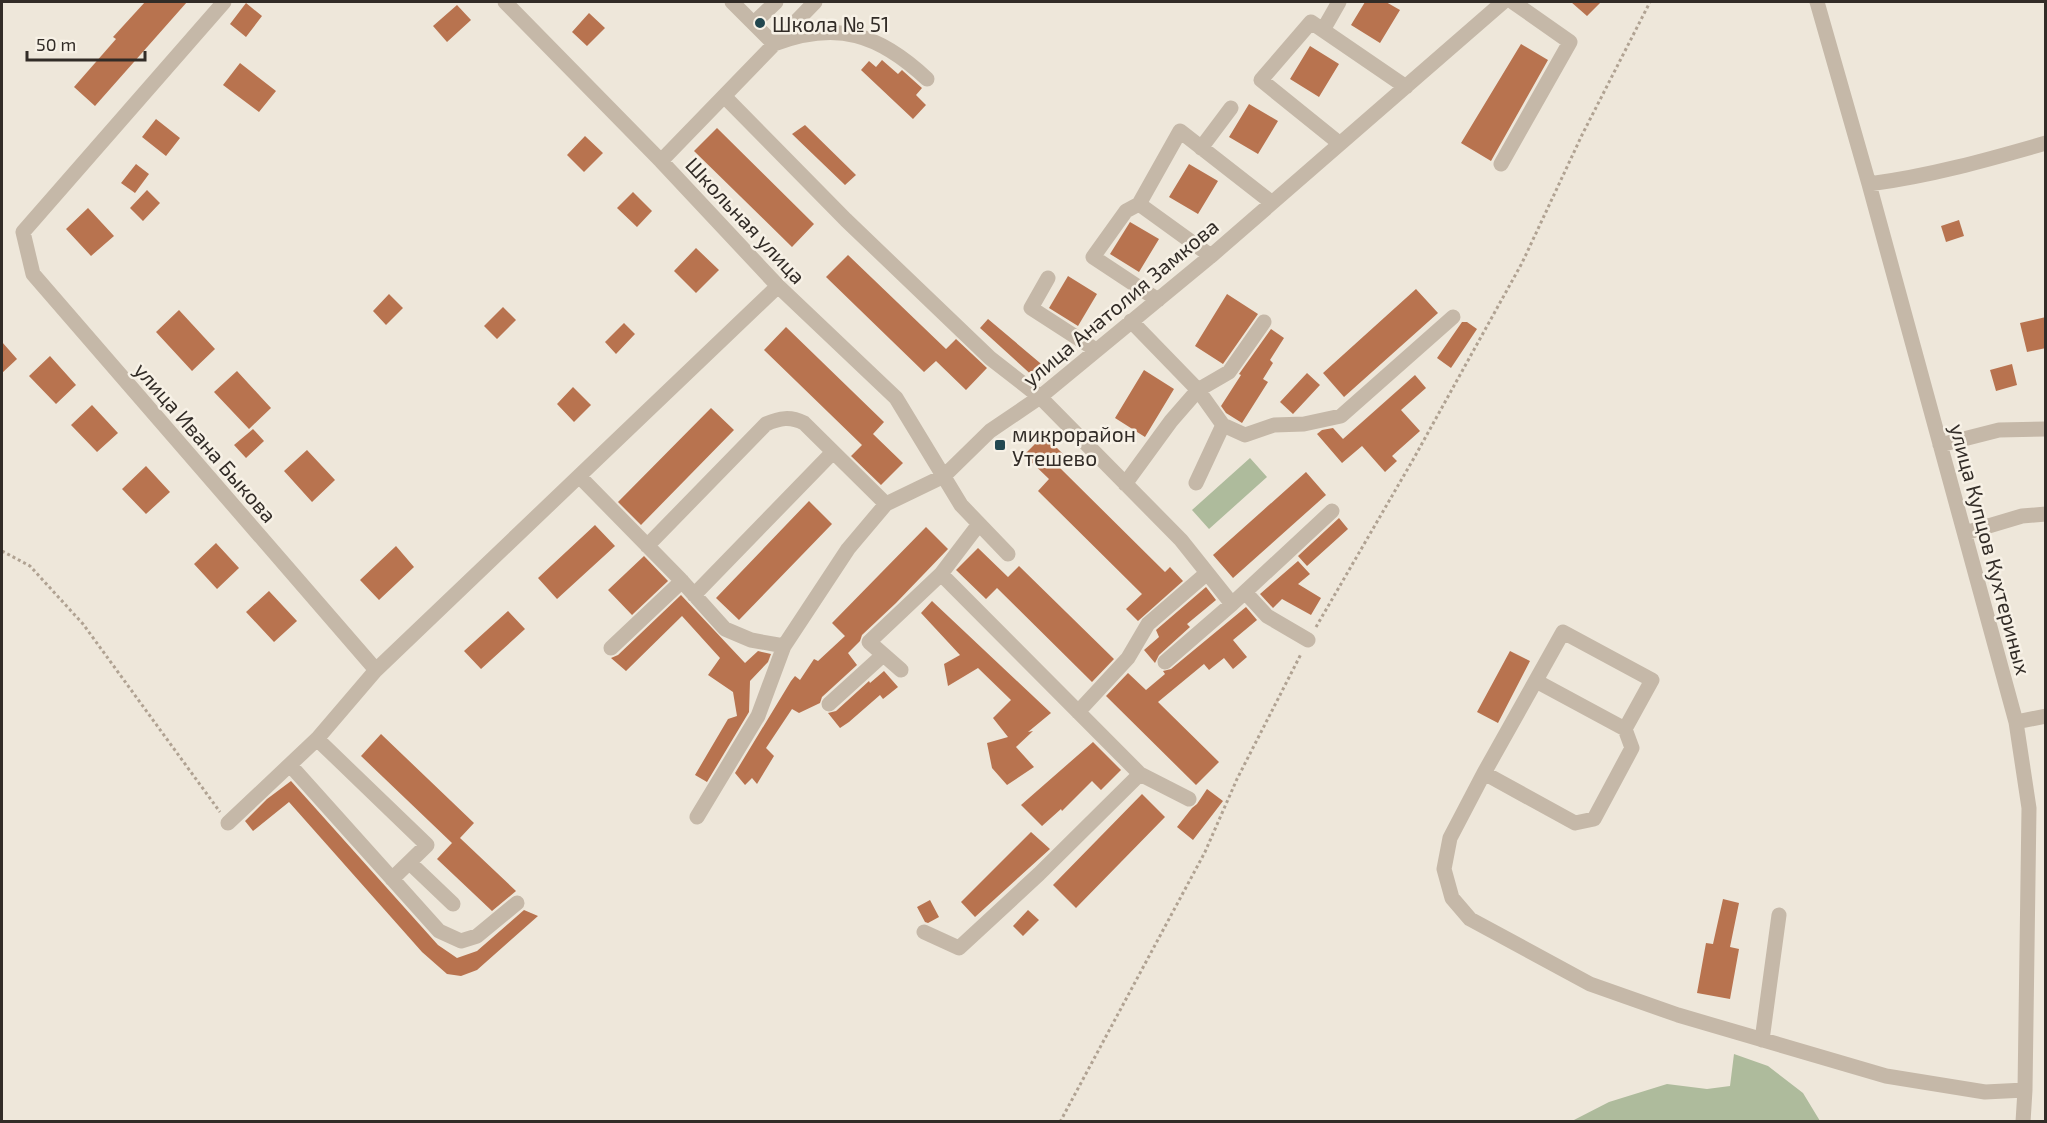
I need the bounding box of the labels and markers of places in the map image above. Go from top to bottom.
place label: Школа № 51 [772,11,889,36]
marker: Школа № 51 [753,16,767,30]
place label: микрорайон Утешево [1012,421,1136,470]
marker: микрорайон Утешево [993,438,1007,452]

